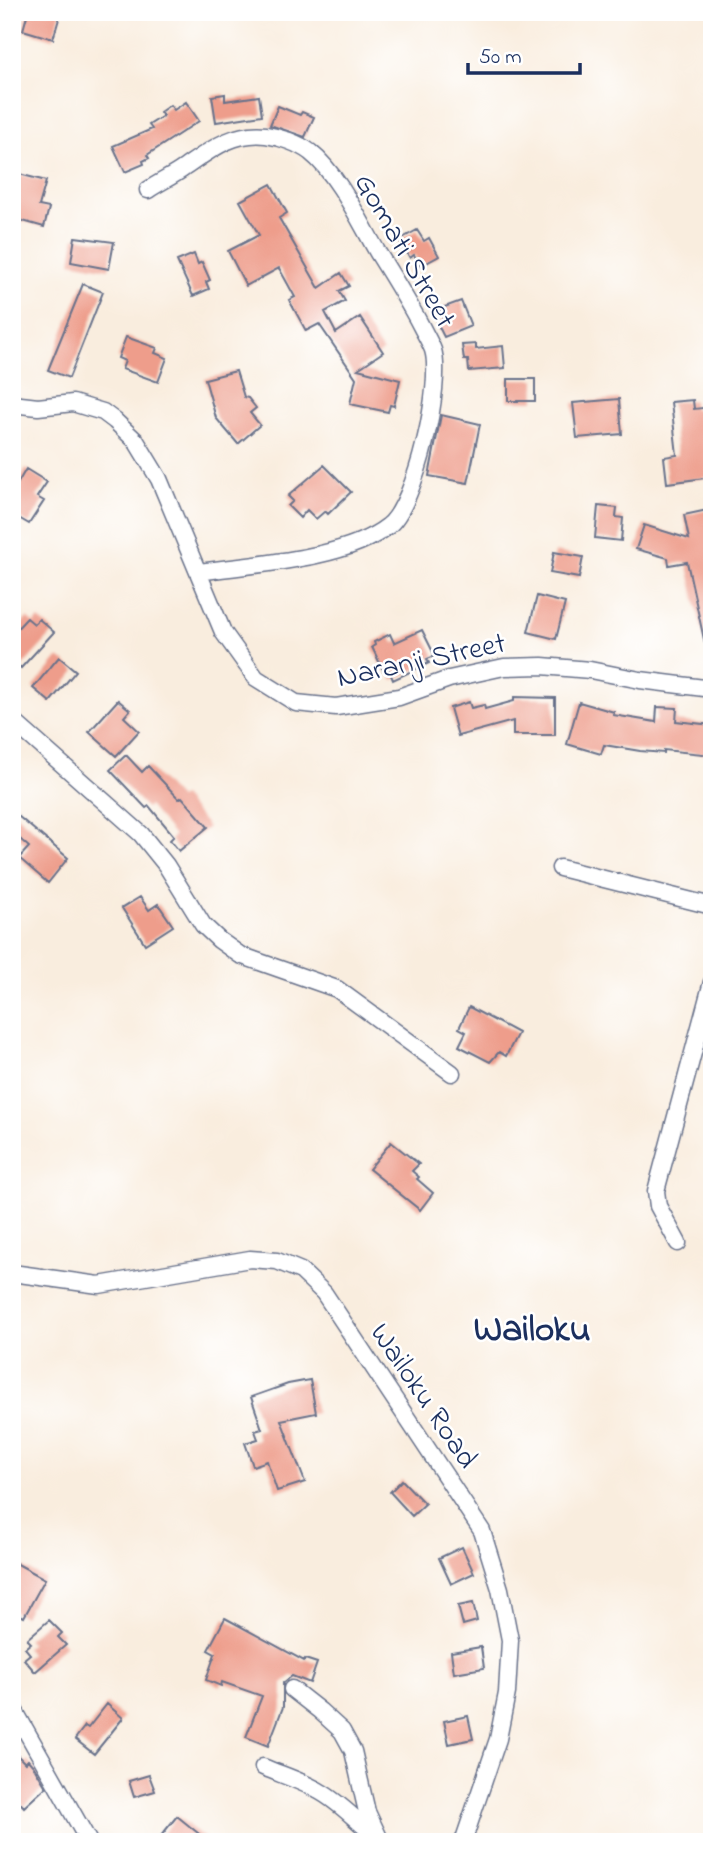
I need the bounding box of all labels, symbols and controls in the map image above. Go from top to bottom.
scale bar [468,32,580,76]
text: 50 m [479,43,522,73]
street label: Gomati Street [341,166,466,337]
street label: Naranji Street [333,623,510,701]
district label: Wailoku [474,1304,590,1358]
street label: Wailoku Road [357,1315,488,1479]

